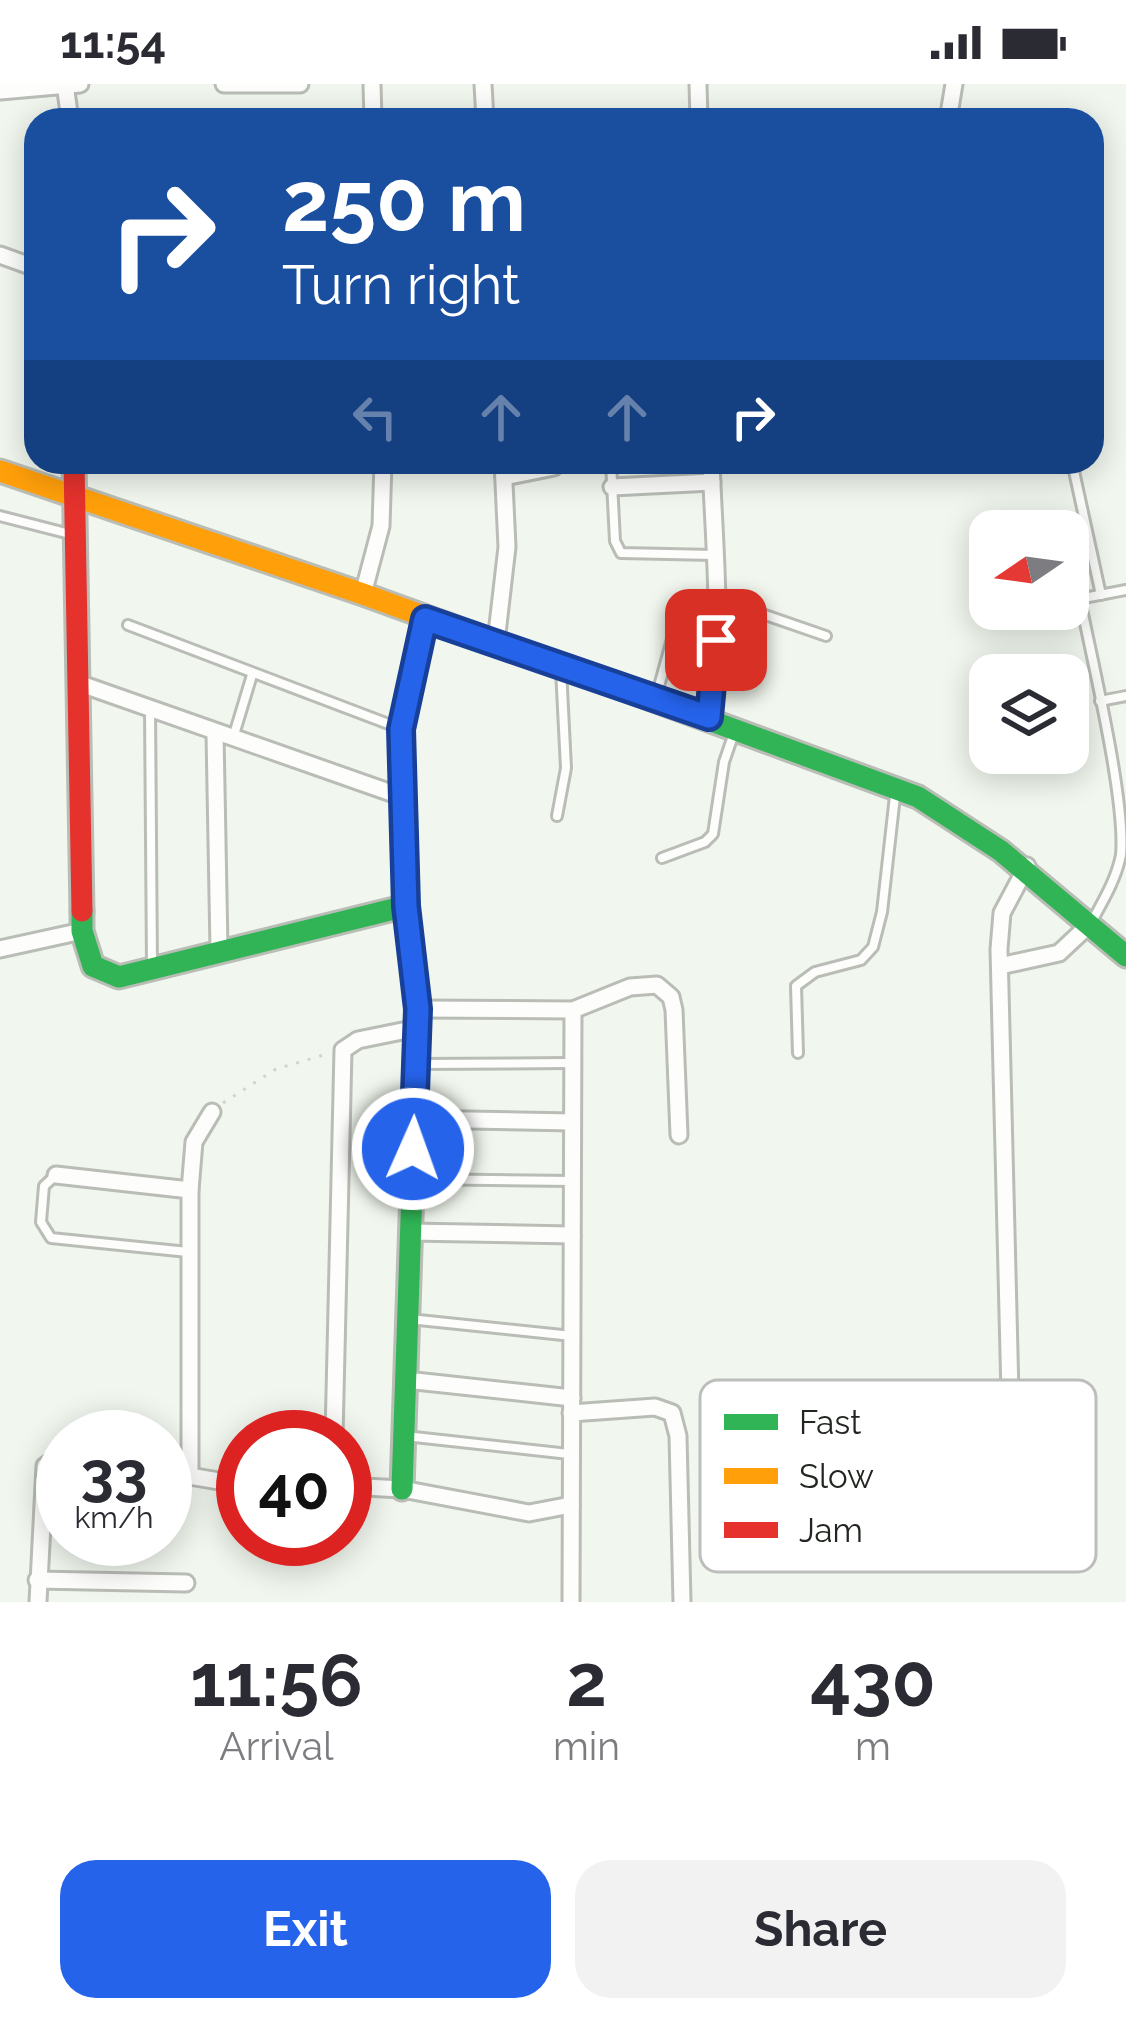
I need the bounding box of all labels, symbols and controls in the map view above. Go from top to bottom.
text: 11:54 [60,16,166,69]
text: 250 m [282,152,526,251]
icon: right [84,156,240,312]
text: Turn right [282,253,520,317]
icon: left [342,384,408,450]
icon: ahead [468,384,534,450]
icon: ahead [594,384,660,450]
icon: right [720,384,786,450]
north arrow [969,510,1089,630]
map controls [969,510,1089,774]
pin [665,589,767,691]
icon: arrive [683,607,749,673]
button: layers [969,654,1089,774]
position arrow [350,1086,476,1212]
legend [700,1380,1096,1572]
text: Fast [799,1403,861,1442]
speed limit sign: 40 [216,1410,372,1566]
text: 33 [81,1438,147,1508]
text: Slow [799,1457,874,1496]
text: km/h [74,1500,154,1535]
text: Jam [799,1511,863,1550]
text: 11:56 [190,1638,363,1723]
text: 2 [566,1638,607,1723]
text: 430 [810,1638,936,1723]
text: Arrival [219,1723,334,1769]
text: min [553,1723,620,1769]
text: m [855,1723,891,1769]
button: Exit [60,1860,551,1998]
button: Share [575,1860,1066,1998]

